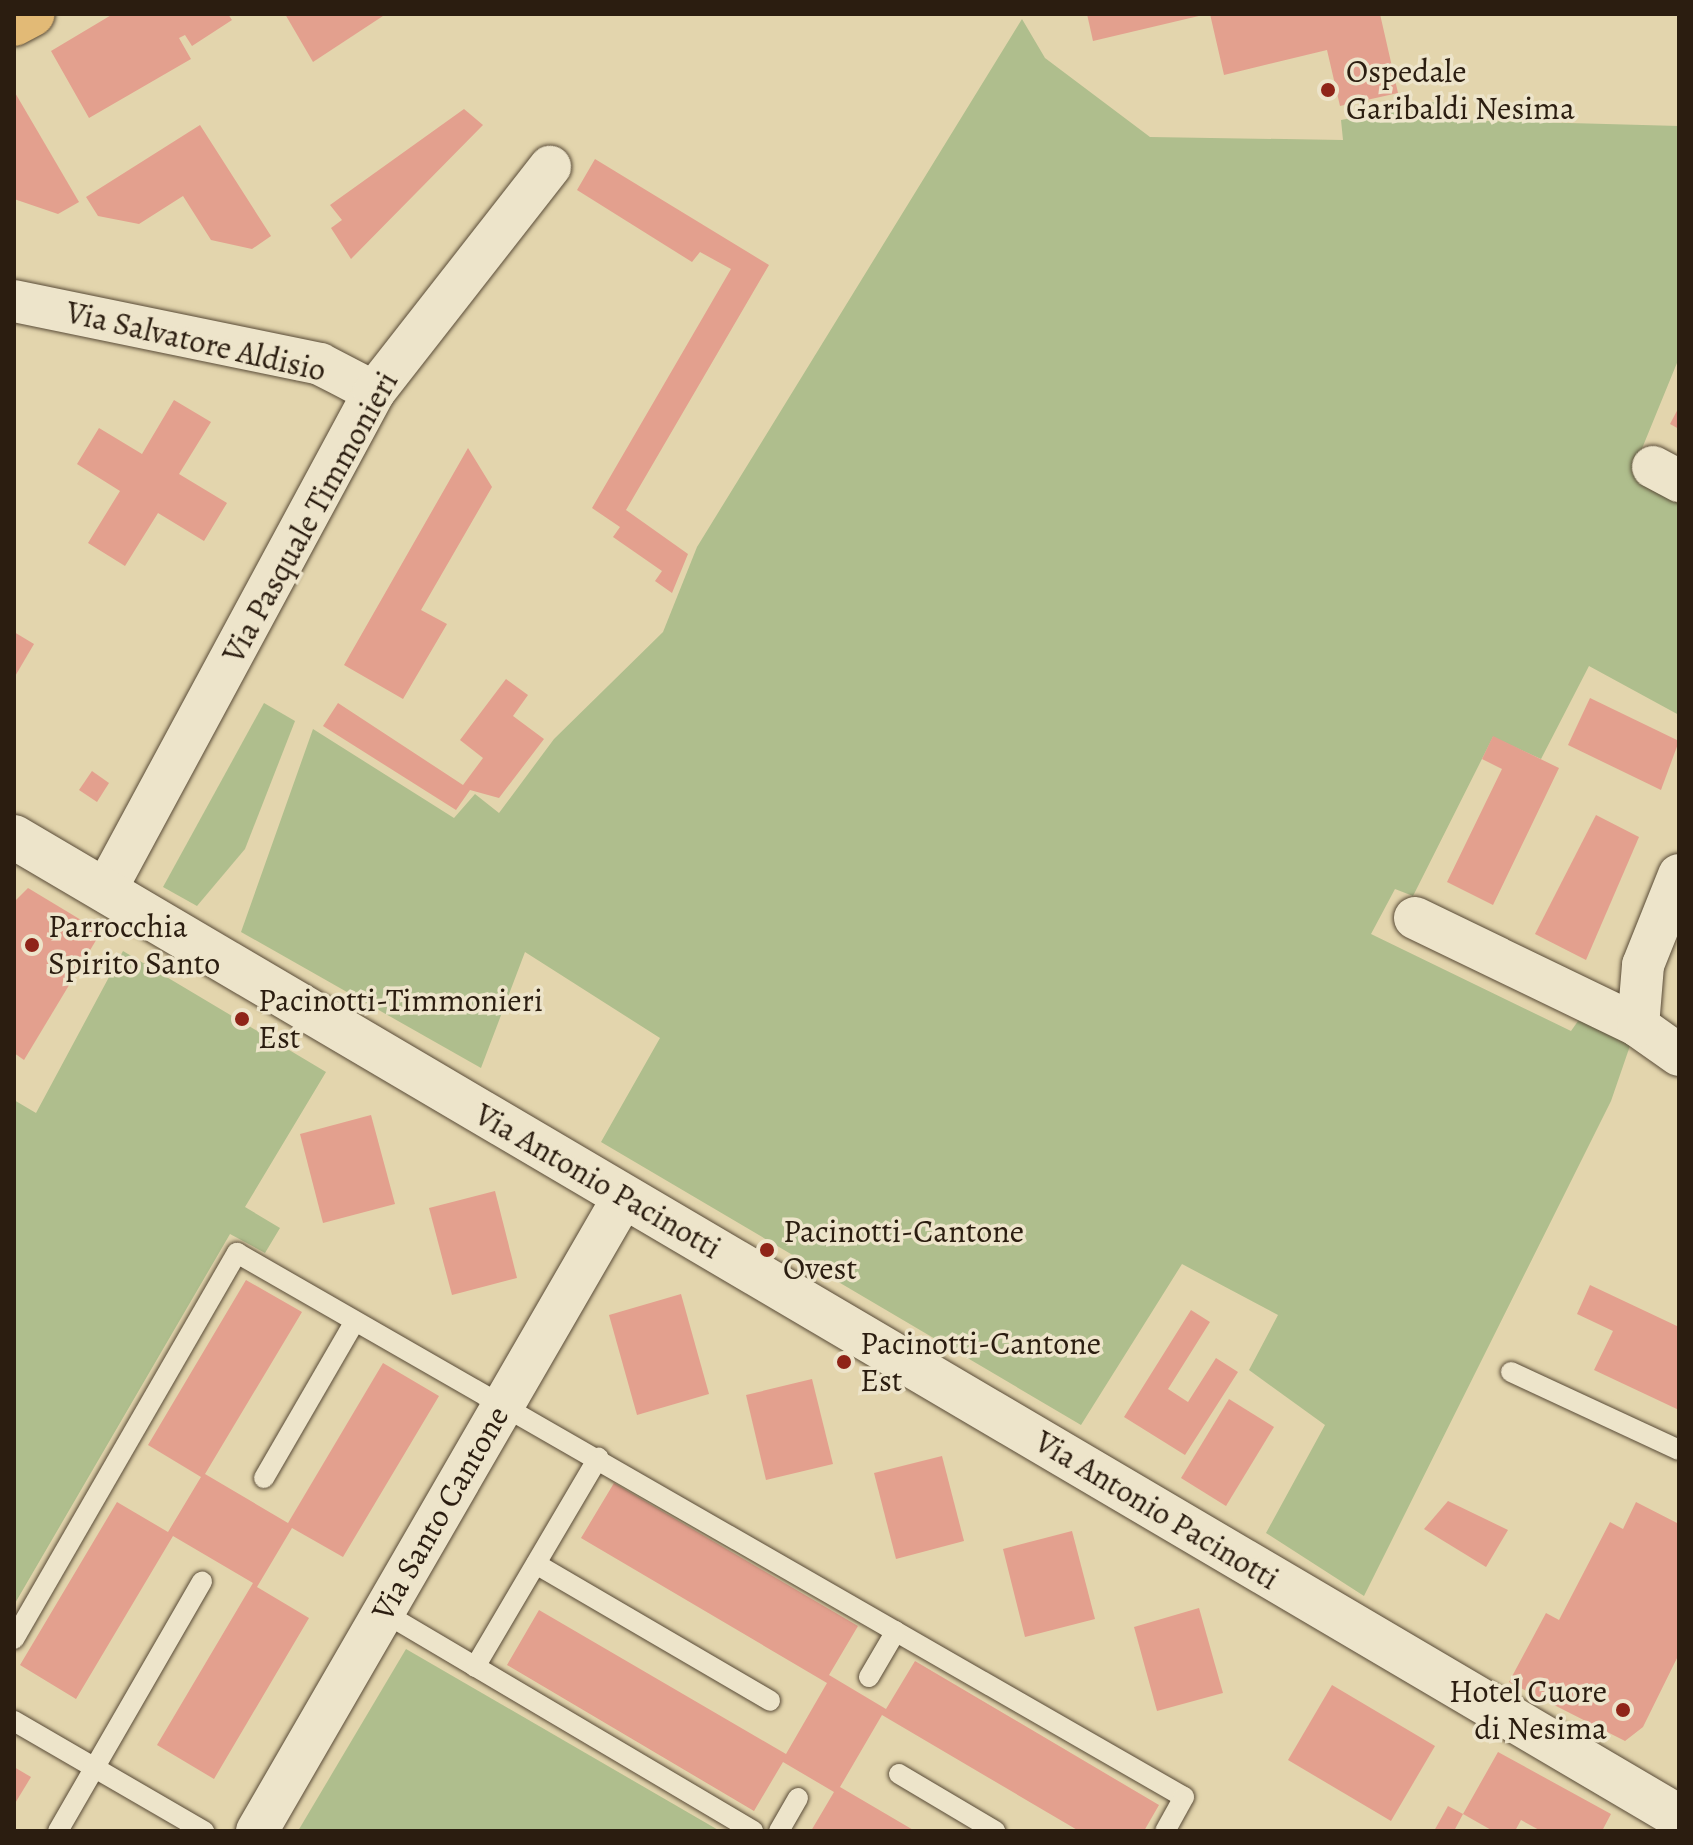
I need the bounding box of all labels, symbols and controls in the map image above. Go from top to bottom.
place label: Ospedale Garibaldi Nesima [1346,53,1575,128]
marker: Ospedale Garibaldi Nesima [1317,79,1339,101]
street label: Via Salvatore Aldisio [62,292,330,390]
street label: Via Pasquale Timmonieri [214,365,406,669]
place label: Parrocchia Spirito Santo [48,908,220,983]
marker: Parrocchia Spirito Santo [23,936,41,954]
place label: Pacinotti-Timmonieri Est [258,982,543,1057]
marker: Pacinotti-Timmonieri Est [233,1010,251,1028]
street label: Via Antonio Pacinotti [468,1095,728,1267]
place label: Pacinotti-Cantone Ovest [783,1213,1024,1288]
marker: Pacinotti-Cantone Ovest [758,1241,776,1259]
place label: Pacinotti-Cantone Est [860,1325,1101,1400]
marker: Pacinotti-Cantone Est [835,1353,853,1371]
street label: Via Santo Cantone [363,1399,517,1627]
street label: Via Antonio Pacinotti [1028,1422,1286,1598]
place label: Hotel Cuore di Nesima [1449,1673,1607,1748]
marker: Hotel Cuore di Nesima [1614,1701,1632,1719]

